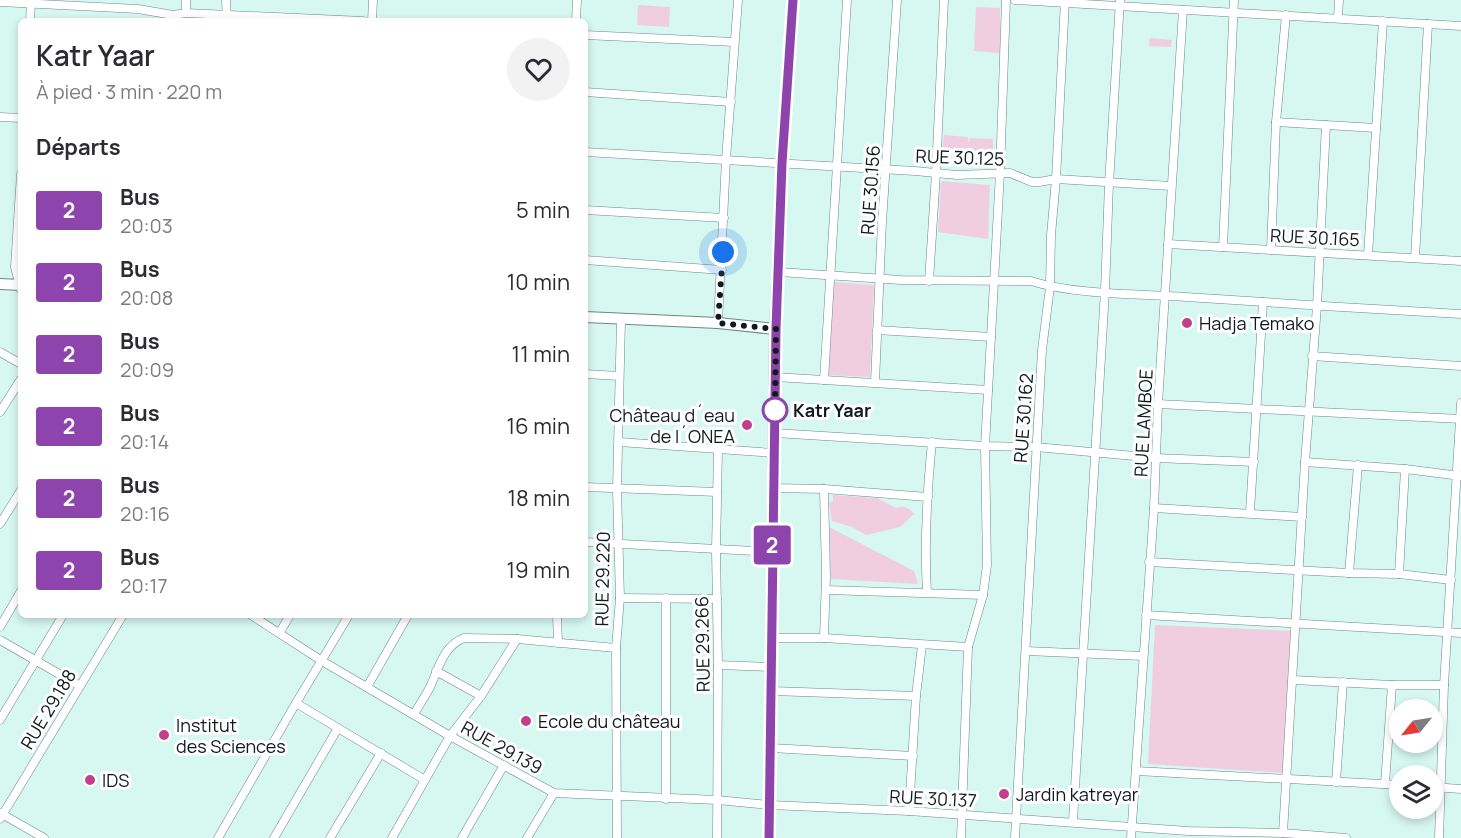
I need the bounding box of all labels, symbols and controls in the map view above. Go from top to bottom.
text: Katr Yaar [36,36,155,74]
button: heart [507,38,570,101]
text: À pied · 3 min · 220 m [36,78,222,105]
text: Départs [36,132,121,162]
street label: RUE 30.125 [915,143,1005,171]
street label: RUE 30.156 [855,144,885,236]
text: Bus [120,182,160,212]
text: 5 min [516,195,570,225]
text: 2 [63,196,75,224]
text: 20:03 [120,212,173,239]
street label: RUE 30.165 [1270,223,1360,251]
your location [708,237,738,267]
text: Bus [120,254,160,284]
text: 10 min [507,267,570,297]
text: 2 [63,268,75,296]
text: 20:08 [120,284,173,311]
place label: Hadja Temako [1199,311,1314,335]
marker: Hadja Temako [1180,316,1194,330]
text: Bus [120,326,160,356]
text: 11 min [512,339,570,369]
text: 2 [63,340,75,368]
text: 20:09 [120,356,174,383]
street label: RUE LAMBOE [1128,369,1158,477]
street label: RUE 30.162 [1008,372,1038,464]
marker: Katr Yaar [762,397,788,423]
text: Bus [120,398,160,428]
place label: Katr Yaar [793,398,871,422]
place label: Château d´eau de l´ONEA [609,403,736,448]
text: 16 min [507,411,570,441]
text: 2 [63,412,75,440]
marker: Château d´eau de l´ONEA [740,418,754,432]
text: 20:14 [120,428,169,455]
text: Bus [120,470,160,500]
text: 18 min [507,483,570,513]
text: 2 [63,484,75,512]
text: 20:16 [120,500,170,527]
line badge: 2 [752,526,792,564]
street label: RUE 29.220 [589,531,615,627]
text: 2 [766,531,778,559]
text: Bus [120,542,160,572]
text: 19 min [507,555,570,585]
text: 2 [63,556,75,584]
text: 20:17 [120,572,167,599]
street label: RUE 29.266 [689,596,715,692]
street label: RUE 29.188 [15,665,81,753]
north arrow [1389,699,1443,753]
map controls [1389,699,1443,819]
place label: Ecole du château [538,709,680,733]
place label: Institut des Sciences [176,713,286,758]
marker: Ecole du château [519,714,533,728]
street label: RUE 29.139 [457,715,547,779]
marker: Institut des Sciences [157,728,171,742]
button: layers [1389,765,1443,819]
place label: IDS [102,768,129,792]
marker: IDS [83,773,97,787]
place label: Jardin katreyar [1016,782,1139,806]
street label: RUE 30.137 [889,784,977,812]
marker: Jardin katreyar [997,787,1011,801]

